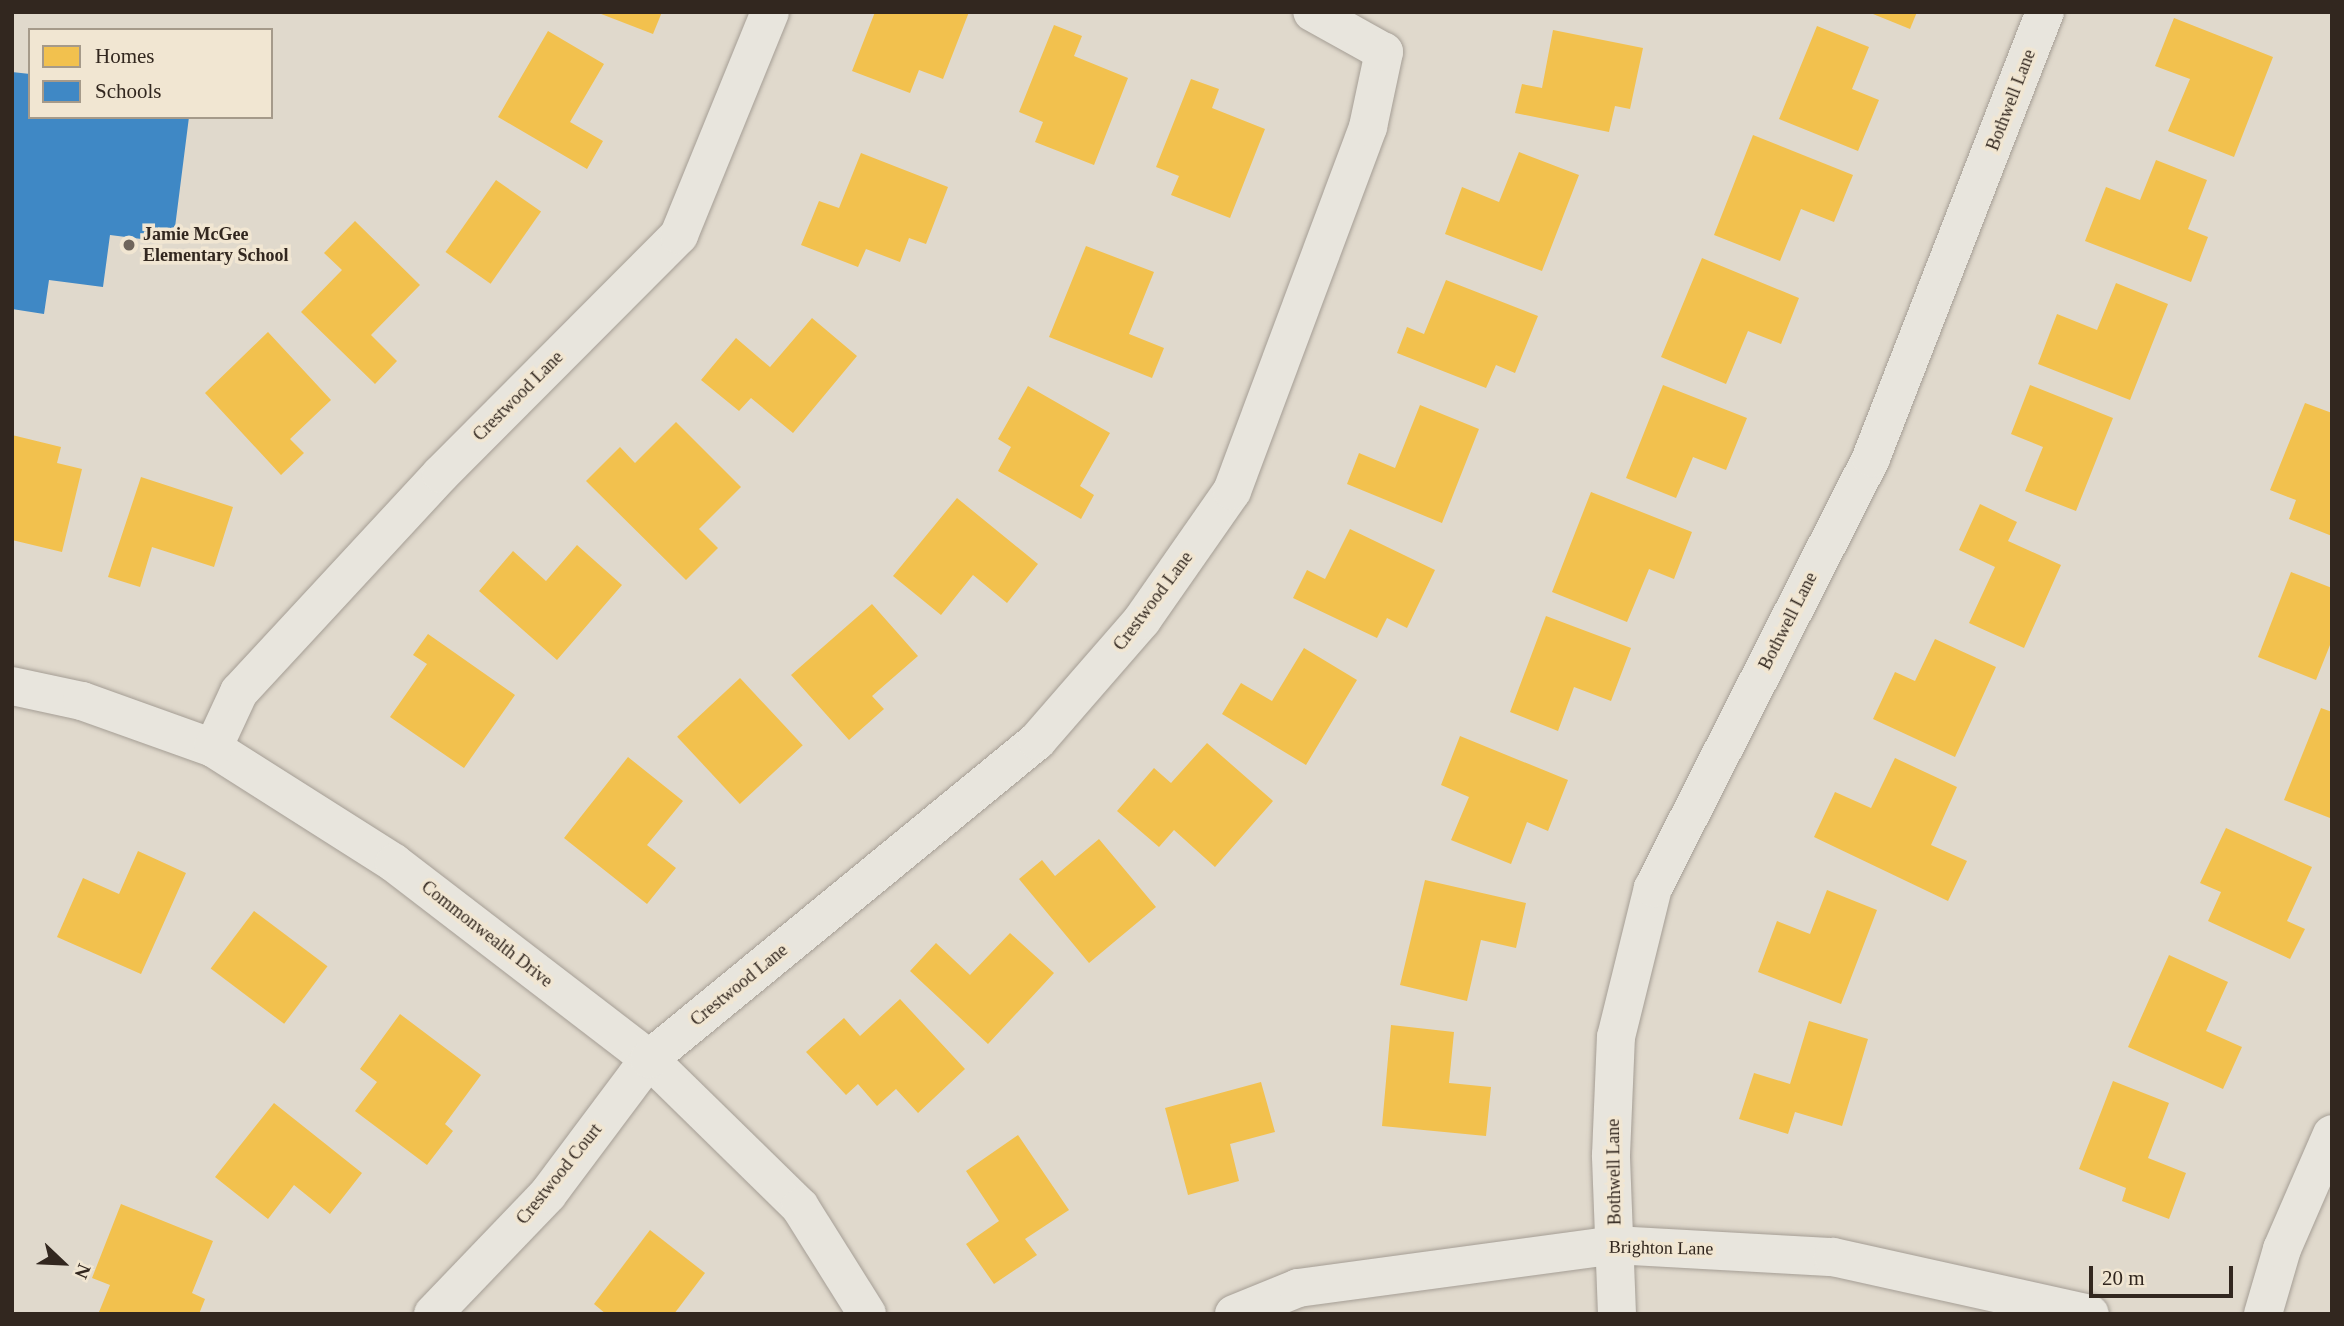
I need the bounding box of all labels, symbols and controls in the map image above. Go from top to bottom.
legend [28,28,273,119]
text: Homes [95,44,155,68]
street label: Bothwell Lane [1982,46,2040,154]
text: Schools [95,79,162,103]
place label: Jamie McGee Elementary School [143,224,288,266]
marker: Jamie McGee Elementary School [121,237,137,253]
street label: Crestwood Lane [468,346,568,446]
street label: Crestwood Lane [1109,547,1197,655]
street label: Bothwell Lane [1754,569,1822,673]
street label: Commonwealth Drive [417,876,557,992]
street label: Crestwood Lane [686,939,792,1031]
street label: Crestwood Court [512,1119,606,1229]
street label: Bothwell Lane [1602,1119,1626,1225]
north arrow [28,1228,98,1298]
street label: Brighton Lane [1609,1236,1713,1260]
scale bar [2092,1252,2236,1296]
text: N [70,1261,95,1282]
text: 20 m [2102,1266,2145,1290]

